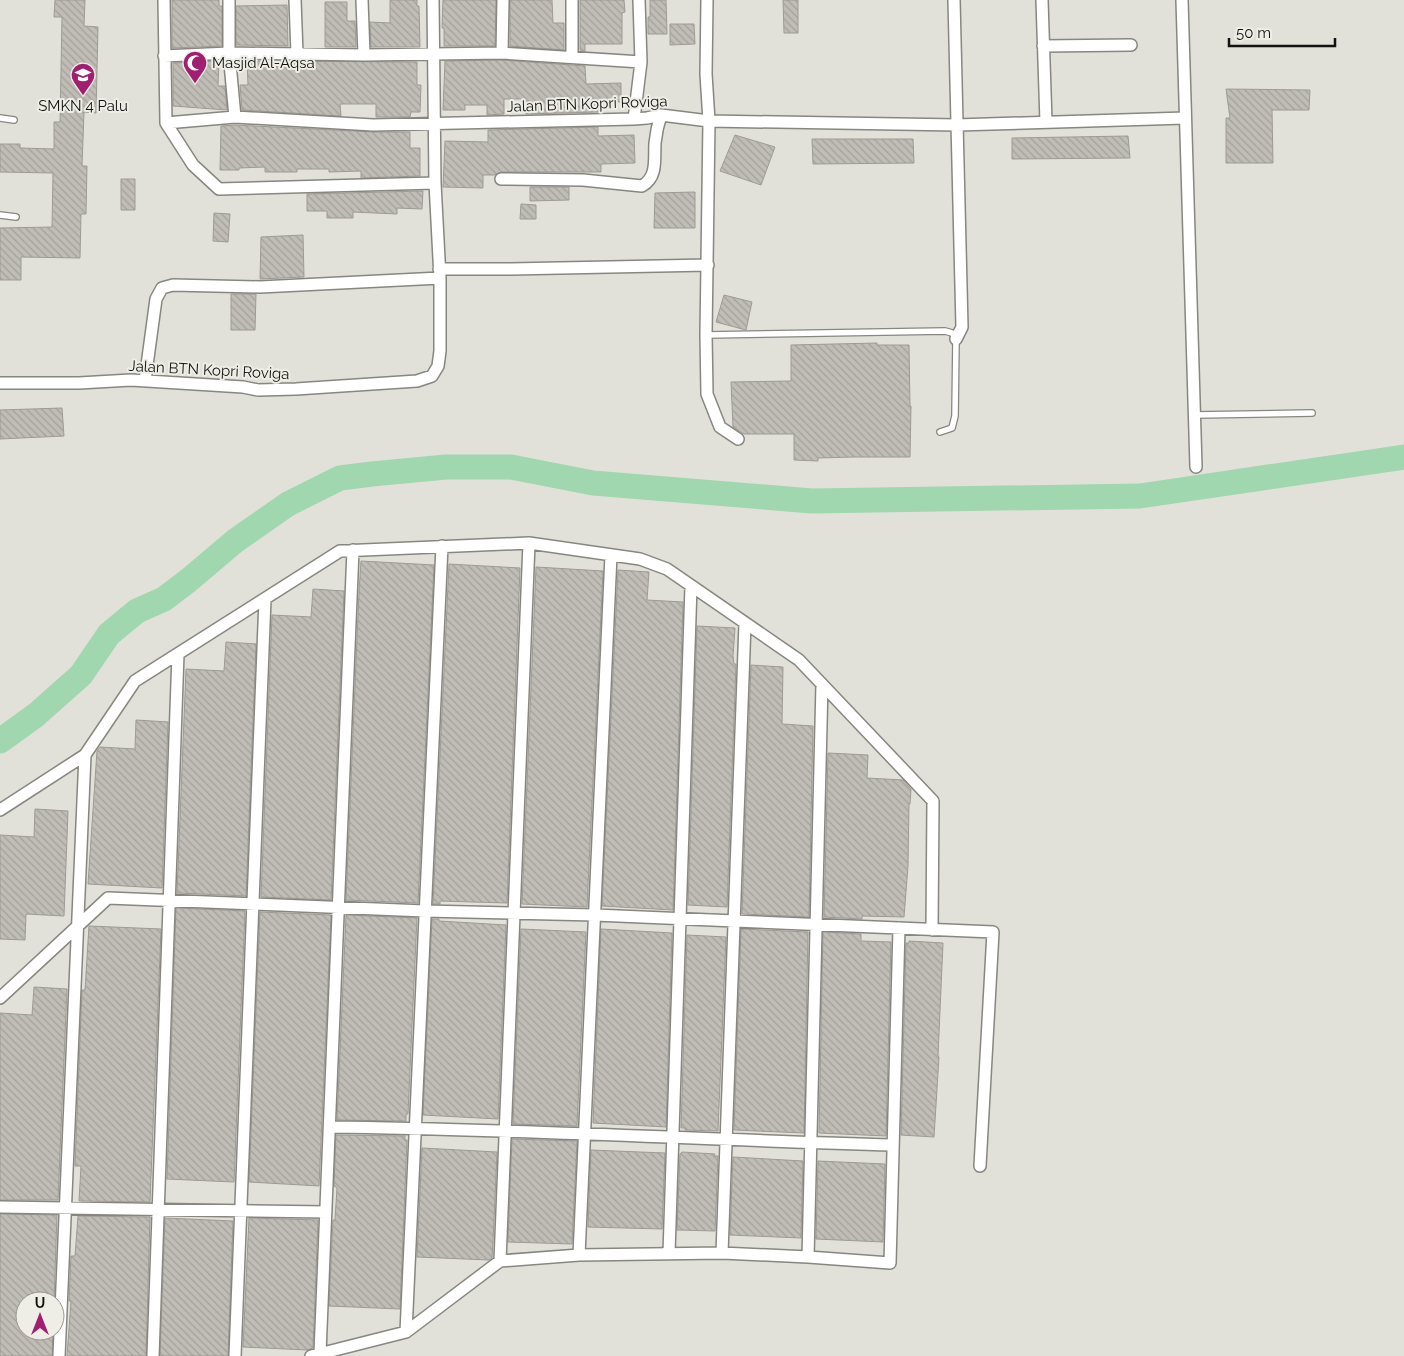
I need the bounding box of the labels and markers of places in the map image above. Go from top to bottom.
mosque icon: Masjid Al-Aqsa [182,50,208,84]
place label: Masjid Al-Aqsa [212,54,315,72]
school or university icon: SMKN 4 Palu [70,62,96,96]
place label: SMKN 4 Palu [38,97,128,115]

